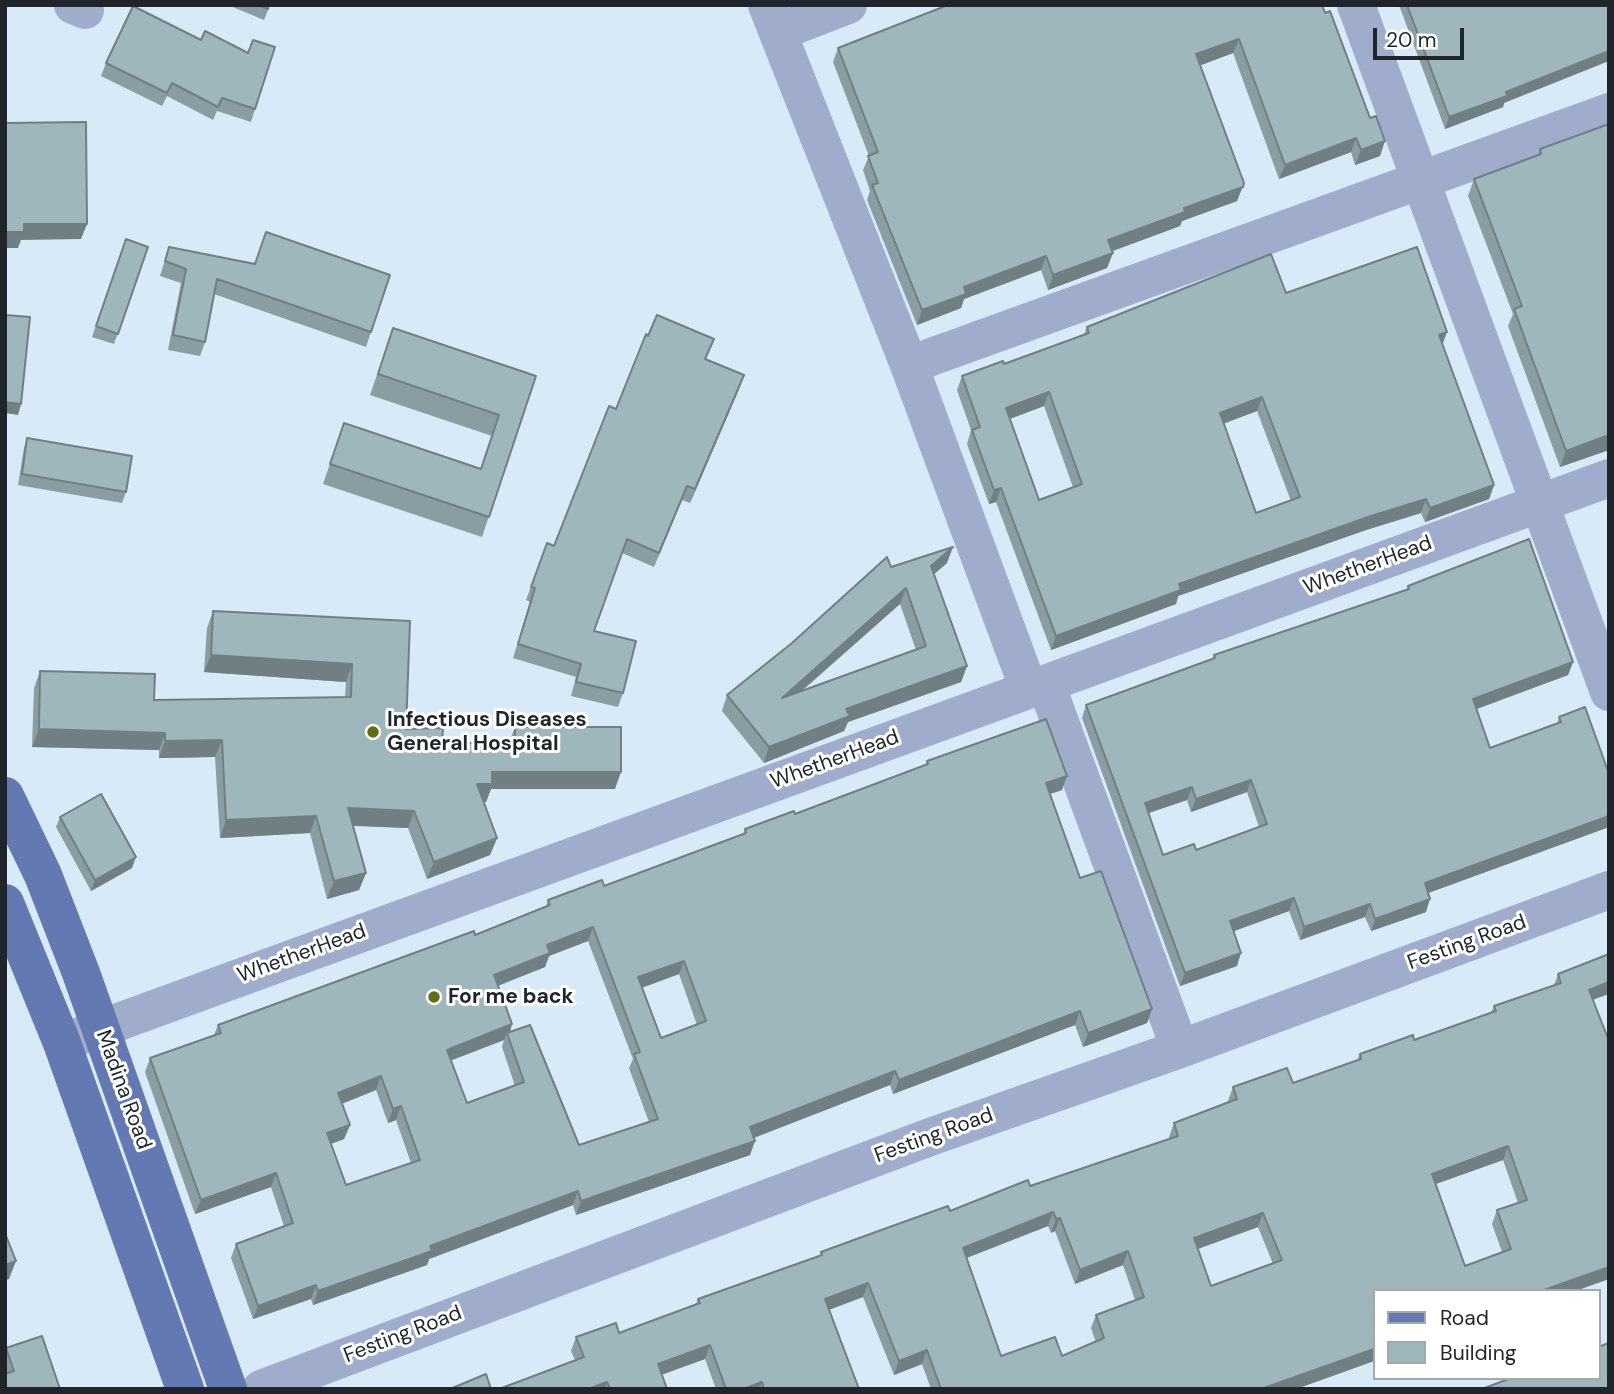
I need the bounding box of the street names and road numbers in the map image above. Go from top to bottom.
street label: WhetherHead [1300,531,1436,601]
street label: WhetherHead [767,725,903,795]
street label: Festing Road [1404,910,1530,976]
street label: WhetherHead [234,919,370,989]
street label: Madina Road [90,1027,156,1153]
street label: Festing Road [871,1103,997,1169]
street label: Festing Road [340,1301,466,1369]

